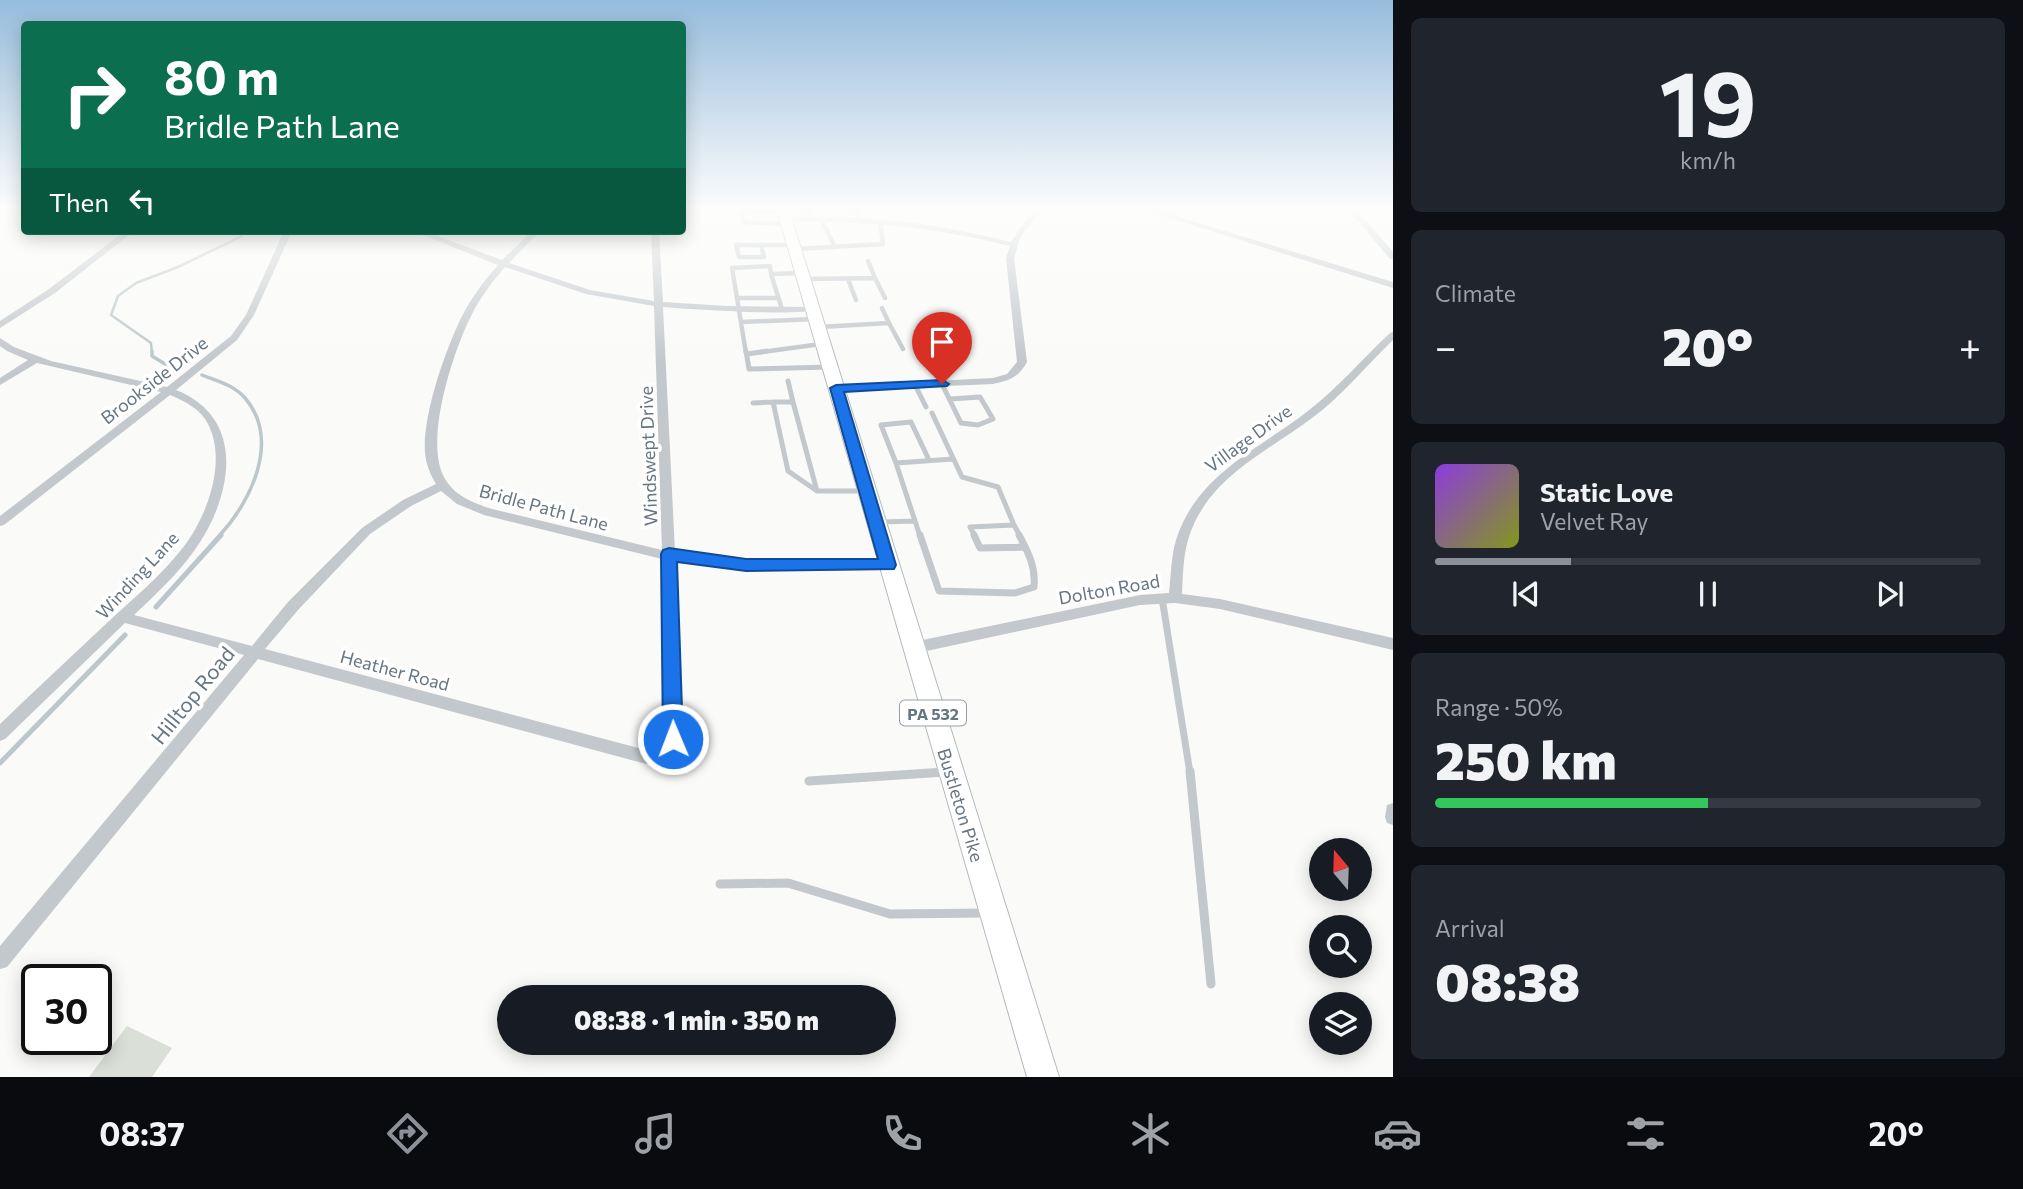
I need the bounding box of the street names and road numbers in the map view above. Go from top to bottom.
street label: Brookside Drive [96,331,212,429]
street label: Windswept Drive [635,386,661,526]
street label: Village Drive [1200,399,1296,477]
street label: Bridle Path Lane [477,479,611,535]
street label: Winding Lane [91,527,183,623]
street label: Dolton Road [1057,569,1161,609]
street label: Hilltop Road [145,641,239,749]
street label: Heather Road [338,645,452,695]
road number: PA 532 [900,700,966,726]
street label: Bustleton Pike [933,746,989,864]

